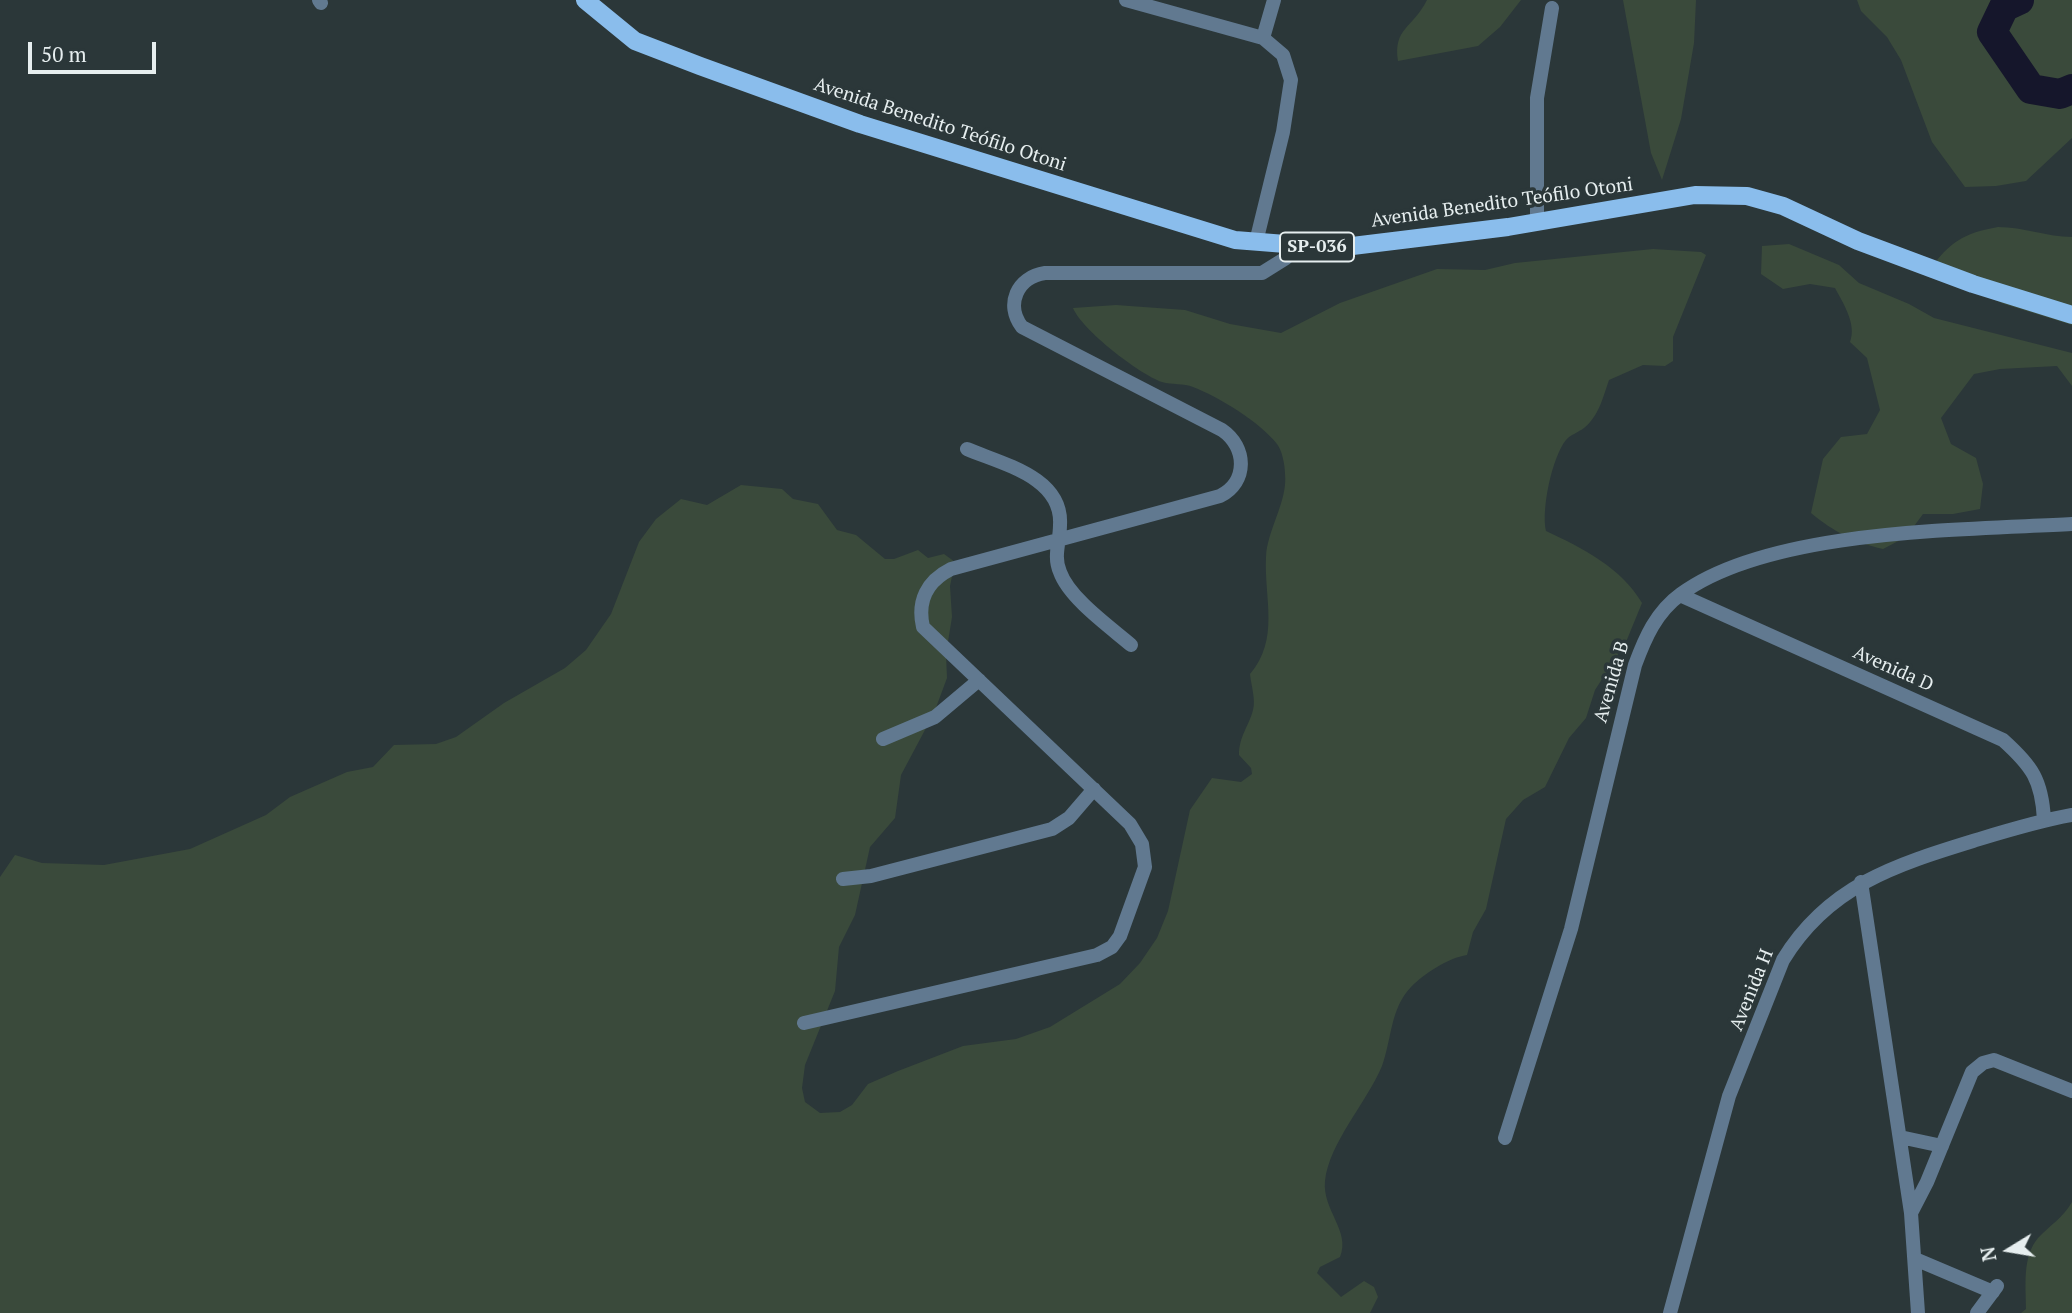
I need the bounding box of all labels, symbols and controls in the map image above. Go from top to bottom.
scale bar [32,28,159,72]
text: 50 m [41,40,87,68]
street label: Avenida Benedito Teófilo Otoni [811,73,1069,177]
street label: Avenida Benedito Teófilo Otoni [1370,173,1634,233]
road number: SP-036 [1280,232,1354,262]
street label: Avenida B [1589,639,1635,725]
street label: Avenida D [1849,641,1937,697]
street label: Avenida H [1725,946,1779,1034]
north arrow [1974,1215,2044,1285]
text: N [1974,1245,2002,1264]

